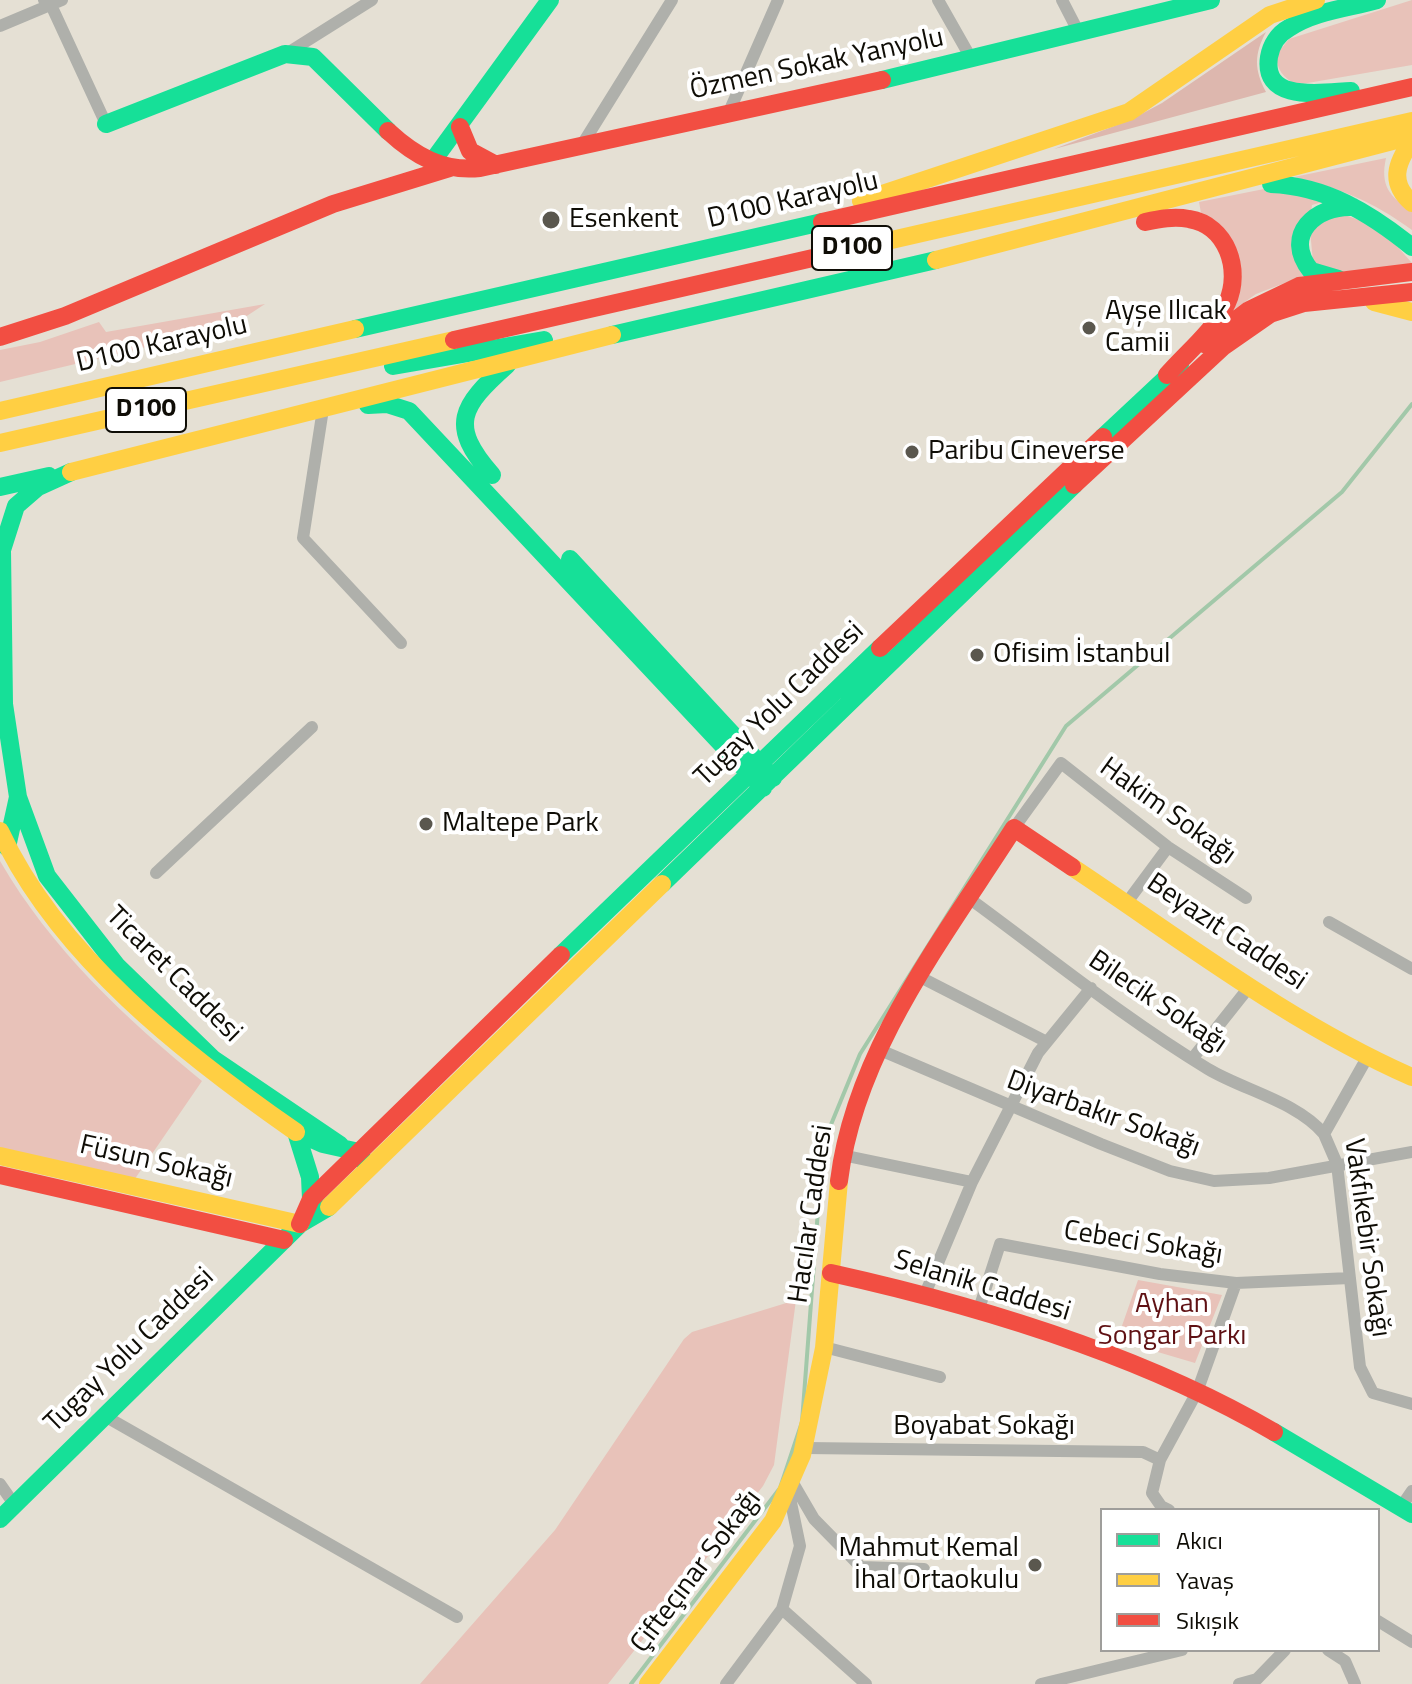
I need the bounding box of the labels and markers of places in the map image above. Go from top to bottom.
place label: Esenkent [569,203,679,237]
marker: Esenkent [540,209,562,231]
place label: Ayşe Ilıcak Camii [1105,295,1227,361]
marker: Ayşe Ilıcak Camii [1080,319,1098,337]
place label: Paribu Cineverse [928,435,1125,469]
marker: Paribu Cineverse [903,443,921,461]
place label: Ofisim İstanbul [993,638,1170,672]
marker: Ofisim İstanbul [968,646,986,664]
place label: Maltepe Park [442,807,599,841]
marker: Maltepe Park [417,815,435,833]
place label: Mahmut Kemal İhal Ortaokulu [839,1532,1019,1598]
marker: Mahmut Kemal İhal Ortaokulu [1026,1556,1044,1574]

